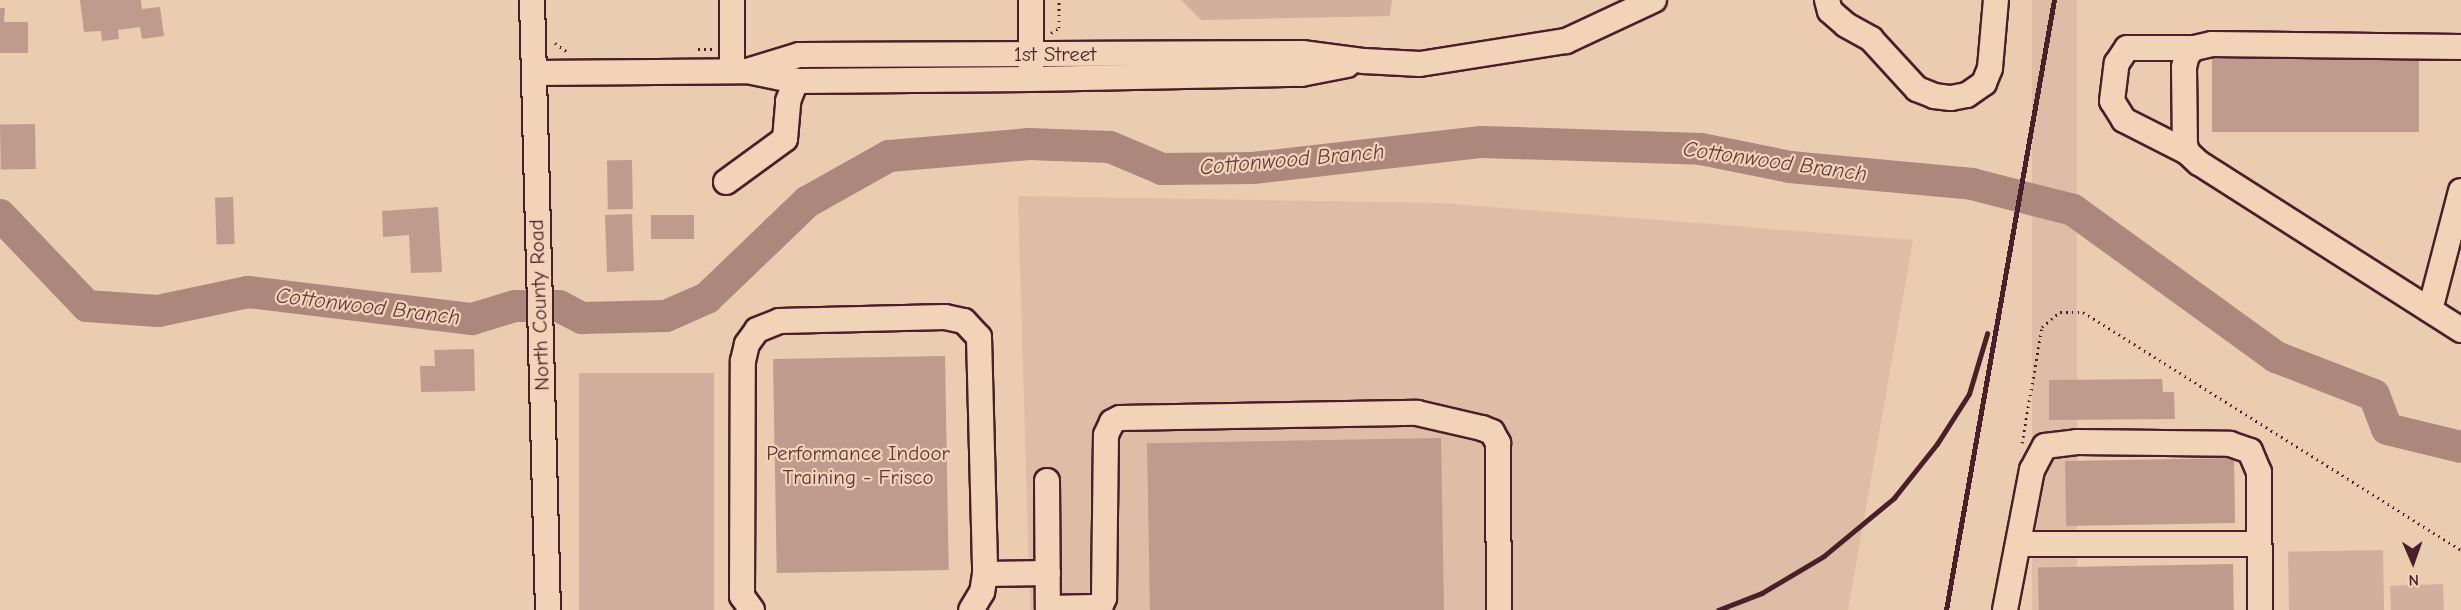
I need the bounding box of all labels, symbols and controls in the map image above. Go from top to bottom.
street label: 1st Street [1014,41,1096,67]
water label: Cottonwood Branch [1681,136,1869,188]
water label: Cottonwood Branch [1198,139,1386,181]
street label: North County Road [523,219,555,391]
water label: Cottonwood Branch [274,283,462,331]
park label: Performance Indoor Training - Frisco [766,440,950,490]
north arrow [2383,532,2443,592]
text: N [2408,571,2419,589]

